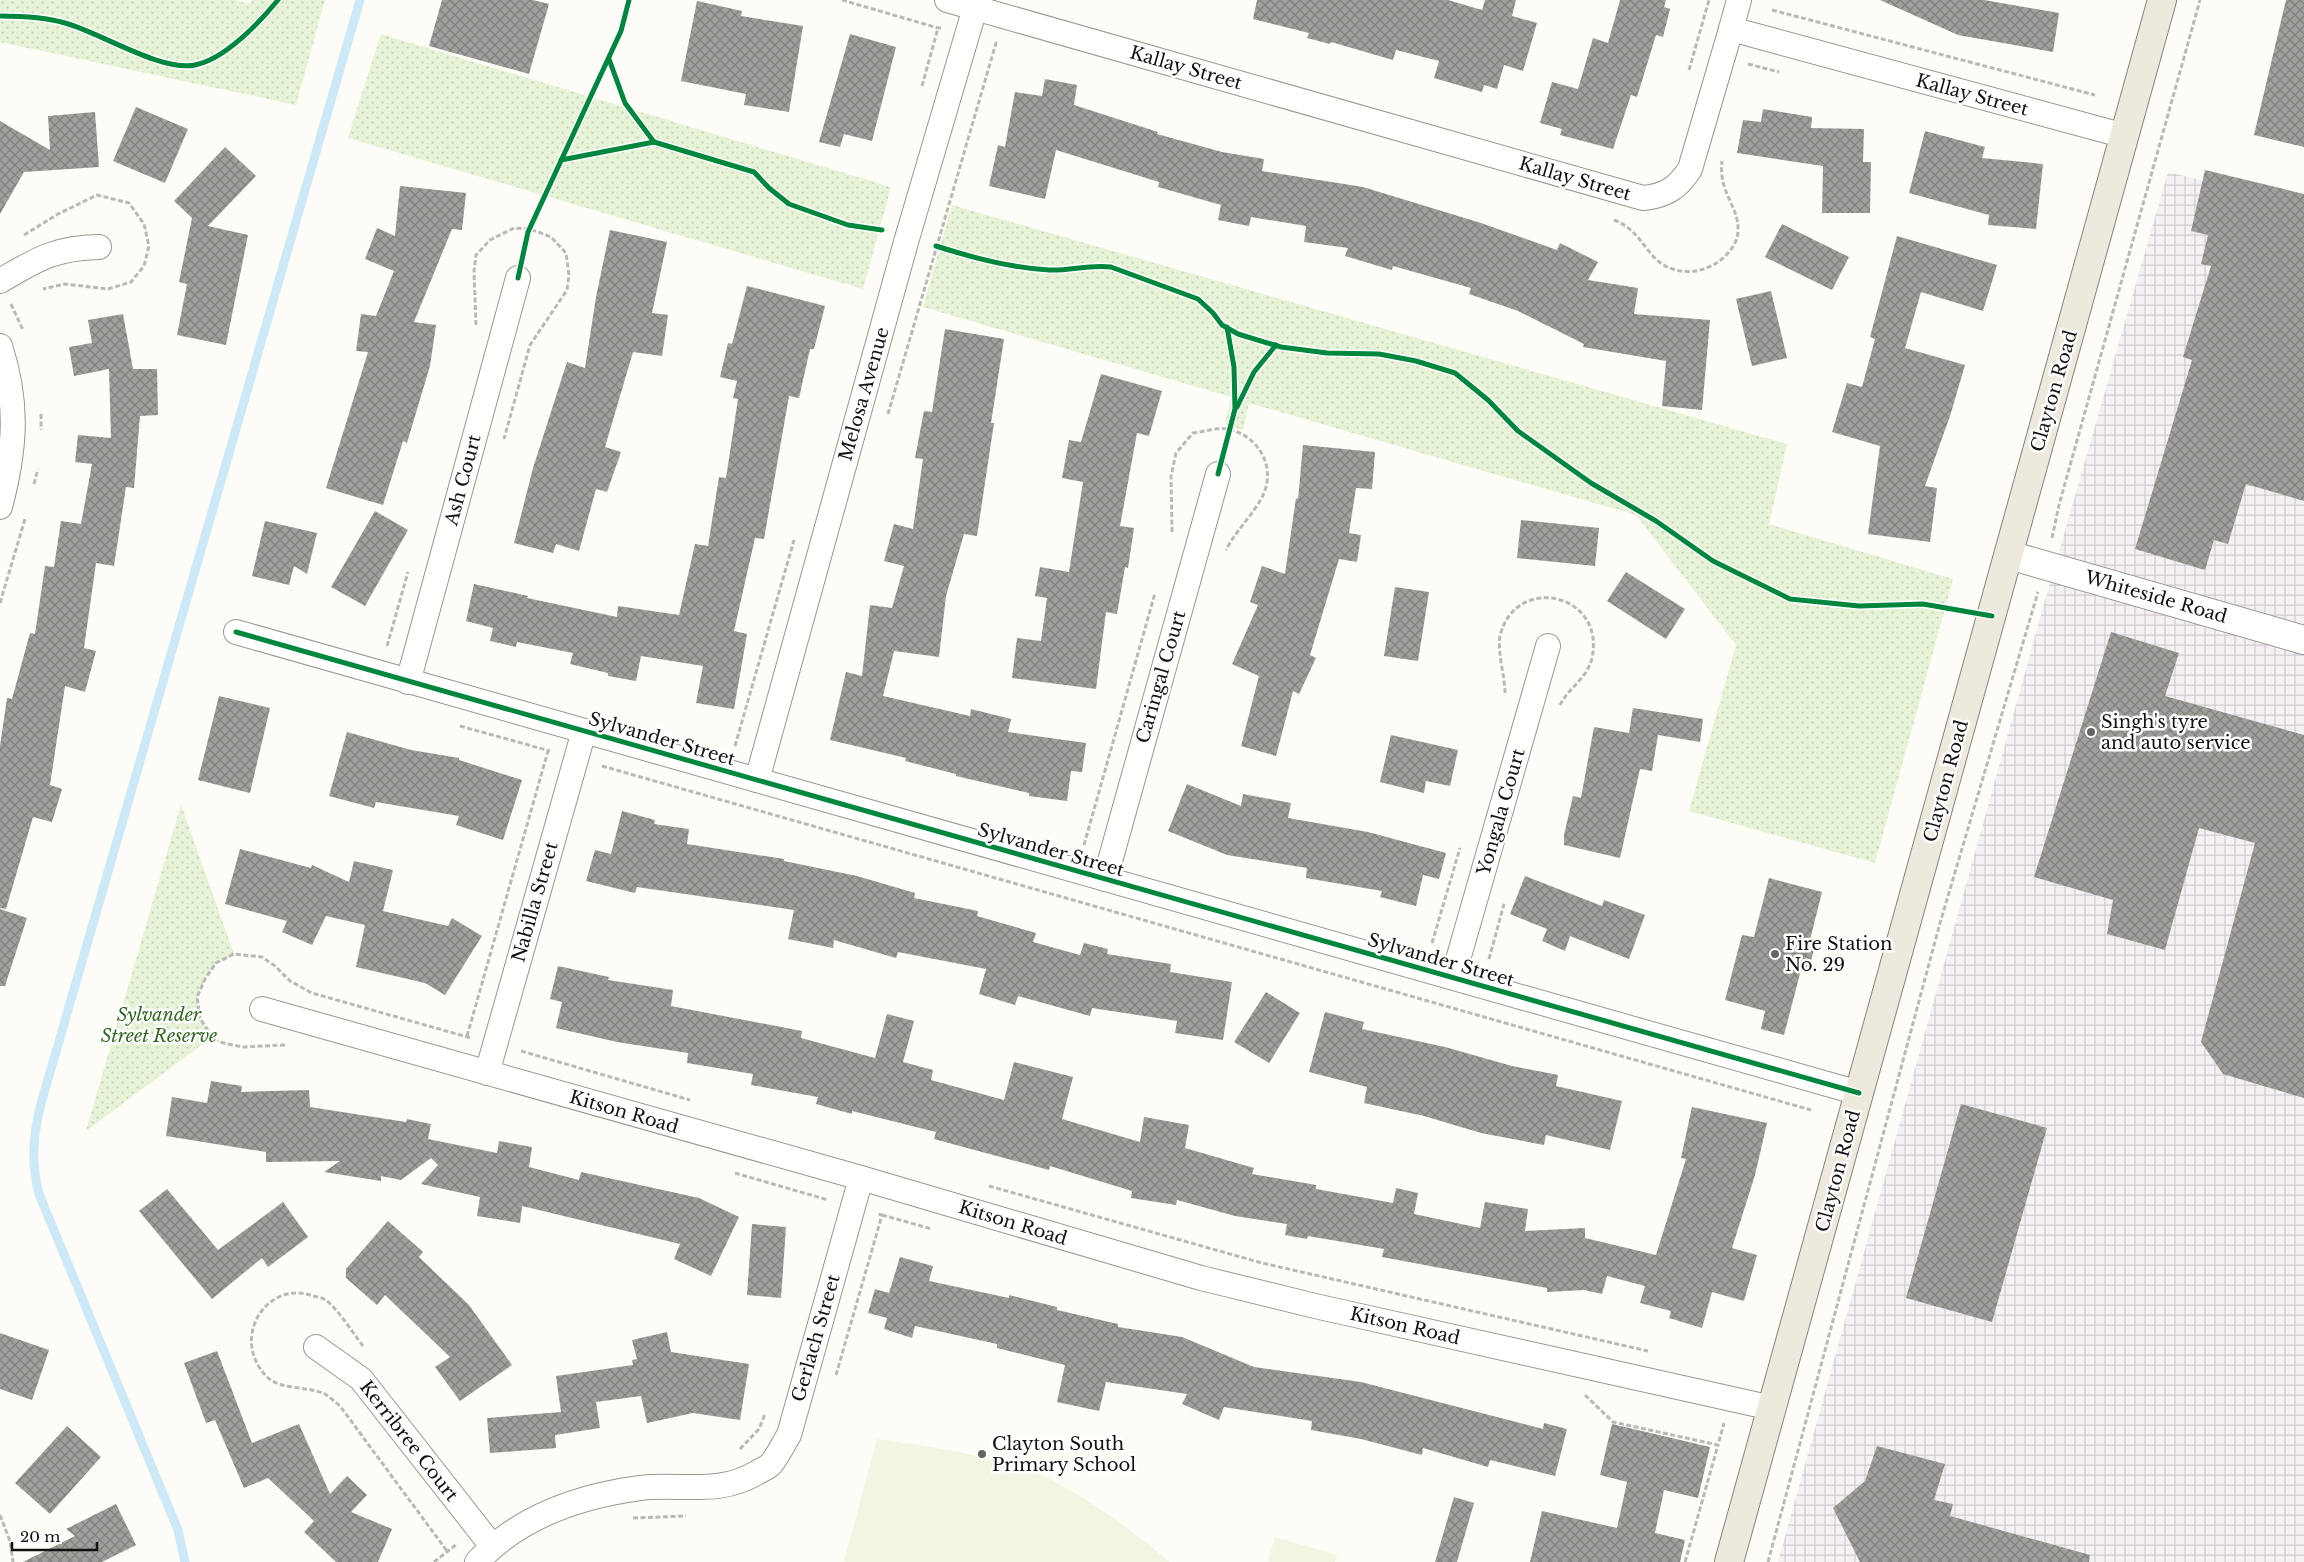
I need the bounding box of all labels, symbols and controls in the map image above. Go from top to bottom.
street label: Kallay Street [1127,41,1245,95]
street label: Kallay Street [1913,69,2031,121]
street label: Kallay Street [1516,152,1634,206]
street label: Melosa Avenue [834,325,894,463]
street label: Clayton Road [2026,328,2082,454]
street label: Ash Court [440,432,486,529]
street label: Whiteside Road [2081,566,2230,628]
street label: Caringal Court [1132,608,1191,746]
street label: Sylvander Street [586,708,738,770]
place label: Singh's tyre and auto service [2101,711,2251,754]
street label: Clayton Road [1919,718,1973,844]
marker: Singh's tyre and auto service [2085,726,2097,738]
street label: Yongala Court [1472,746,1530,879]
street label: Sylvander Street [975,819,1127,881]
street label: Nabilla Street [507,839,563,965]
street label: Sylvander Street [1365,929,1517,991]
place label: Fire Station No. 29 [1785,933,1892,976]
marker: Fire Station No. 29 [1769,948,1781,960]
park label: Sylvander Street Reserve [101,1004,217,1047]
street label: Kitson Road [567,1086,681,1138]
street label: Clayton Road [1811,1108,1865,1234]
street label: Kitson Road [956,1196,1070,1250]
street label: Gerlach Street [787,1271,845,1404]
street label: Kitson Road [1348,1303,1462,1349]
street label: Kerribree Court [355,1376,463,1506]
place label: Clayton South Primary School [992,1433,1136,1476]
marker: Clayton South Primary School [976,1448,988,1460]
scale bar [12,1520,98,1552]
text: 20 m [20,1527,60,1546]

